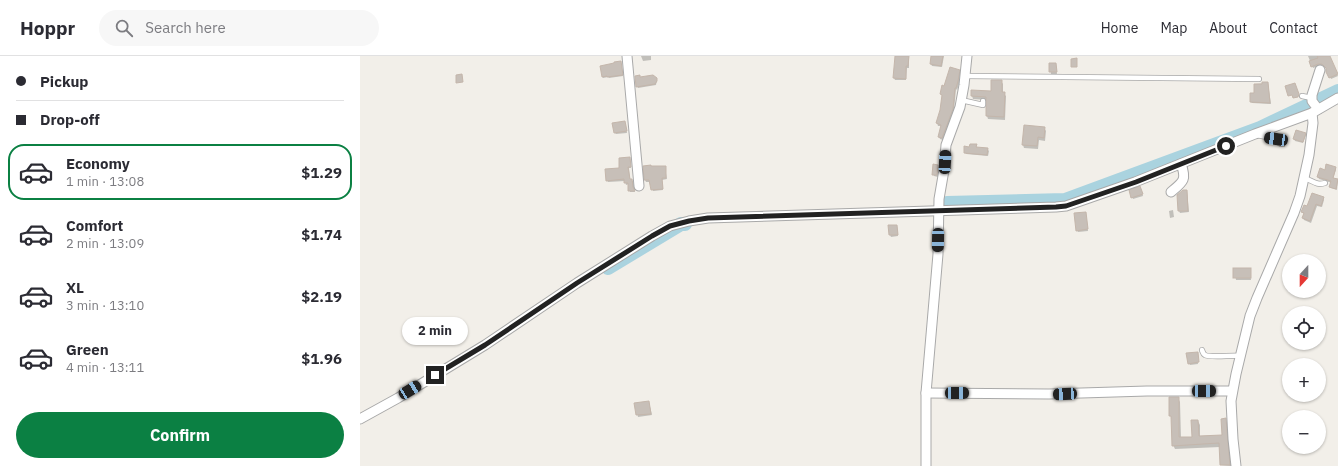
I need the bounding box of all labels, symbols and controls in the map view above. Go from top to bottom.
search box [99,10,379,46]
text: Hoppr [20,16,75,40]
icon: search [113,17,135,39]
text: Search here [145,18,226,37]
text: Home [1101,19,1138,37]
text: Map [1160,19,1187,37]
text: About [1209,19,1247,37]
text: Contact [1269,19,1318,37]
text: Pickup [40,72,88,91]
text: Drop-off [40,110,100,129]
car [1263,131,1289,147]
route start [1217,137,1235,155]
car [938,150,952,174]
icon: car [18,154,54,190]
text: Economy [66,154,130,173]
text: $1.29 [301,163,342,182]
text: 1 min · 13:08 [66,173,144,190]
icon: car [18,216,54,252]
text: Comfort [66,216,123,235]
text: $1.74 [301,225,342,244]
car [932,228,944,252]
text: 2 min · 13:09 [66,235,144,252]
north arrow [1282,254,1326,298]
map controls [1282,254,1326,454]
icon: car [18,278,54,314]
text: XL [66,278,84,297]
text: $2.19 [301,287,342,306]
text: 3 min · 13:10 [66,297,144,314]
button: locate [1282,306,1326,350]
callout: 2 min [402,317,468,345]
text: 2 min [418,322,452,339]
icon: car [18,340,54,376]
text: Green [66,340,109,359]
text: $1.96 [301,349,342,368]
button: + [1282,358,1326,402]
text: 4 min · 13:11 [66,359,144,376]
route end [426,366,444,384]
car [397,379,423,401]
car [1192,385,1216,397]
car [945,387,969,399]
car [1053,387,1077,401]
button: − [1282,410,1326,454]
button: Confirm [16,412,344,458]

